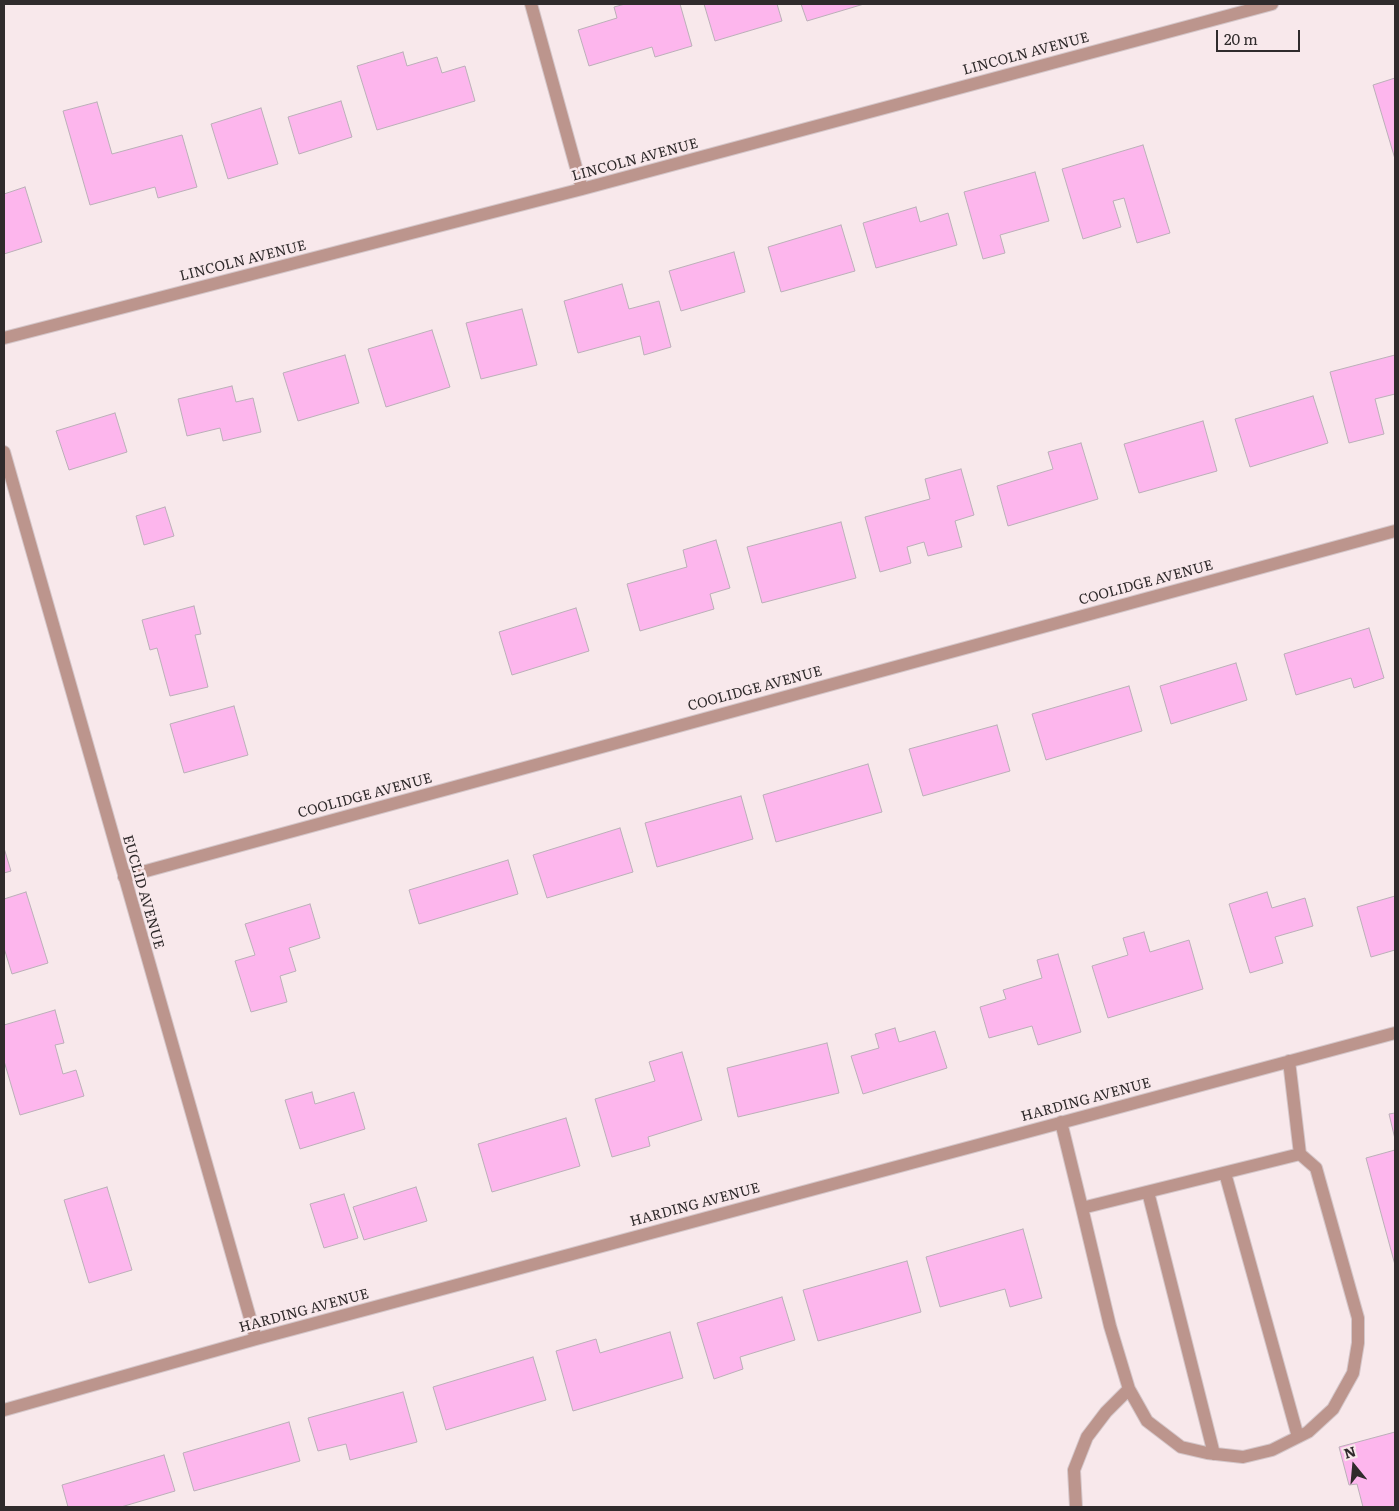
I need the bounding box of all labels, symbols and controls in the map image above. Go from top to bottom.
scale bar [1219,20,1303,52]
text: 20 m [1224,27,1258,50]
street label: LINCOLN AVENUE [961,29,1091,79]
street label: LINCOLN AVENUE [570,135,700,185]
street label: LINCOLN AVENUE [178,237,308,285]
street label: COOLIDGE AVENUE [1077,557,1215,609]
street label: COOLIDGE AVENUE [686,663,824,715]
street label: COOLIDGE AVENUE [296,770,434,822]
street label: EUCLID AVENUE [119,833,167,951]
street label: HARDING AVENUE [1019,1075,1153,1125]
street label: HARDING AVENUE [628,1180,762,1230]
street label: HARDING AVENUE [237,1286,371,1336]
text: N [1341,1440,1358,1463]
north arrow [1329,1441,1379,1491]

